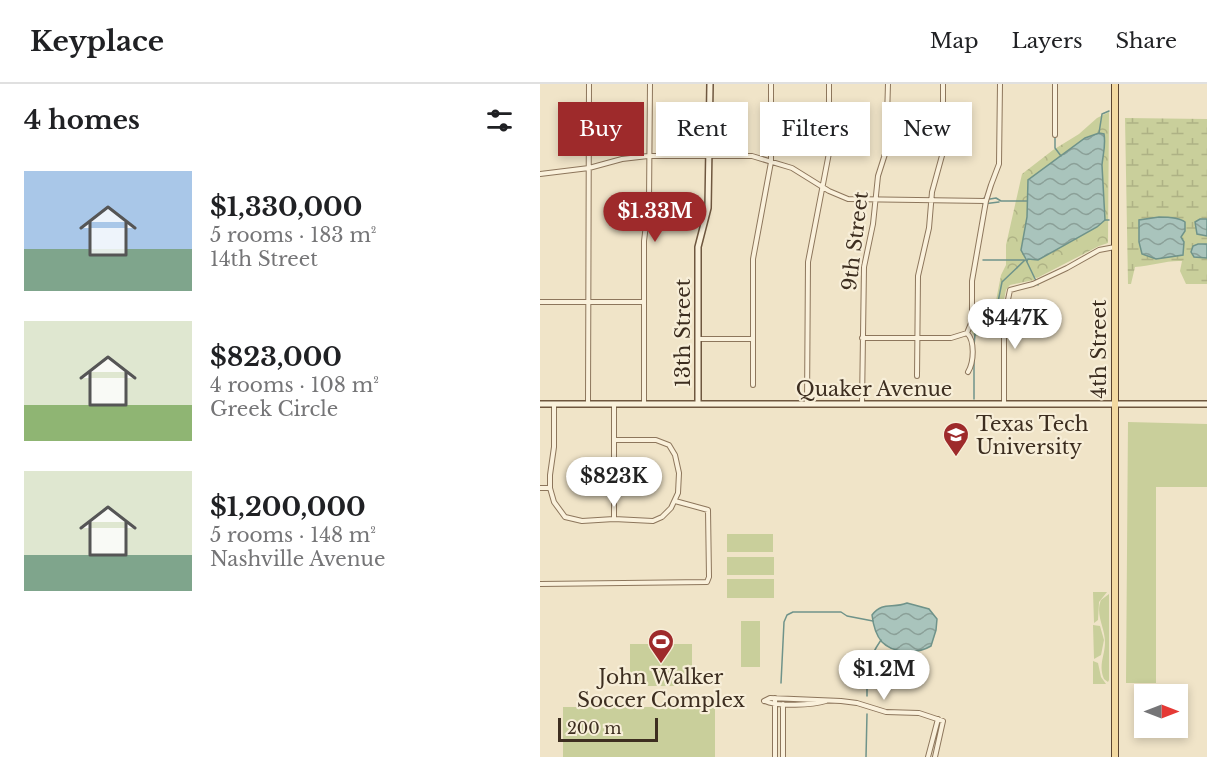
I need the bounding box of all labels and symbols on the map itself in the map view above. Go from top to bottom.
street label: 9th Street [837,189,873,292]
pin: $1.33M [606,192,704,243]
street label: 13th Street [671,278,695,387]
pin: $447K [973,299,1057,350]
street label: 4th Street [1087,299,1111,398]
street label: Quaker Avenue [796,377,952,401]
place label: Texas Tech University [976,412,1089,459]
school or university icon: Texas Tech University [941,420,971,458]
pin: $823K [572,457,656,508]
sports icon: John Walker Soccer Complex [646,627,676,665]
pin: $1.2M [842,650,926,701]
place label: John Walker Soccer Complex [577,665,745,712]
north arrow [1134,684,1188,738]
scale bar [558,715,658,742]

